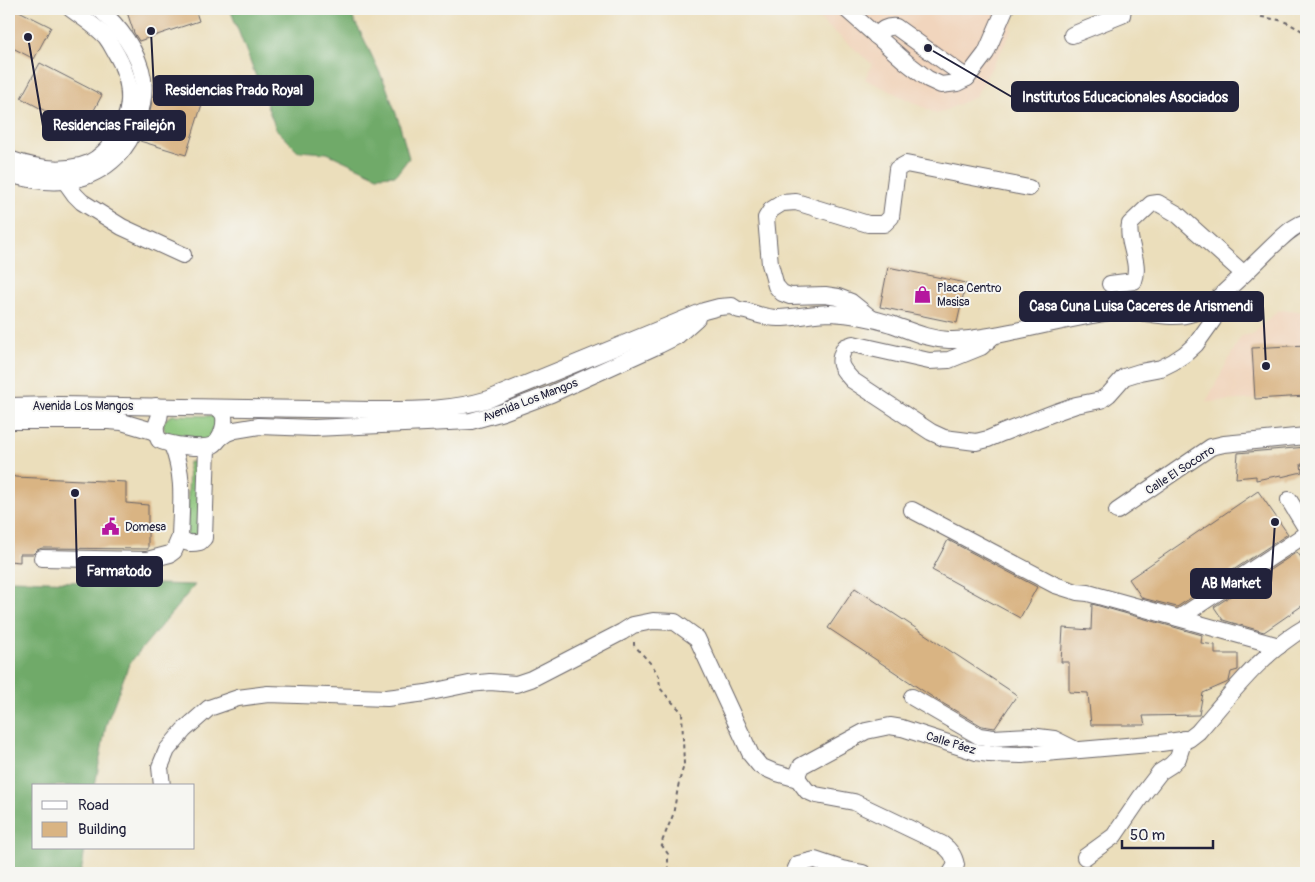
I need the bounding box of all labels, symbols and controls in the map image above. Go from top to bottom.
callout: Residencias Prado Royal [154,76,313,105]
text: Residencias Prado Royal [165,82,303,99]
callout: Institutos Educacionales Asociados [1012,82,1238,111]
text: Institutos Educacionales Asociados [1022,89,1229,106]
callout: Residencias Frailejón [43,111,185,140]
text: Residencias Frailejón [53,117,175,134]
place label: Placa Centro Masisa [937,281,1002,310]
shop icon: Placa Centro Masisa [913,285,933,305]
callout: Casa Cuna Luisa Caceres de Arismendi [1020,292,1263,321]
text: Casa Cuna Luisa Caceres de Arismendi [1029,298,1253,315]
street label: Avenida Los Mangos [480,375,581,426]
street label: Avenida Los Mangos [33,399,134,414]
street label: Calle El Socorro [1143,442,1218,498]
public building icon: Domesa [101,517,121,537]
place label: Domesa [125,520,167,535]
callout: Farmatodo [77,557,162,586]
text: Farmatodo [87,563,152,580]
callout: AB Market [1191,569,1271,598]
text: AB Market [1201,575,1261,592]
street label: Calle Páez [924,729,978,758]
legend [32,784,195,850]
text: Road [78,796,109,815]
scale bar [1122,817,1214,849]
text: Building [78,820,126,839]
text: 50 m [1130,826,1165,845]

